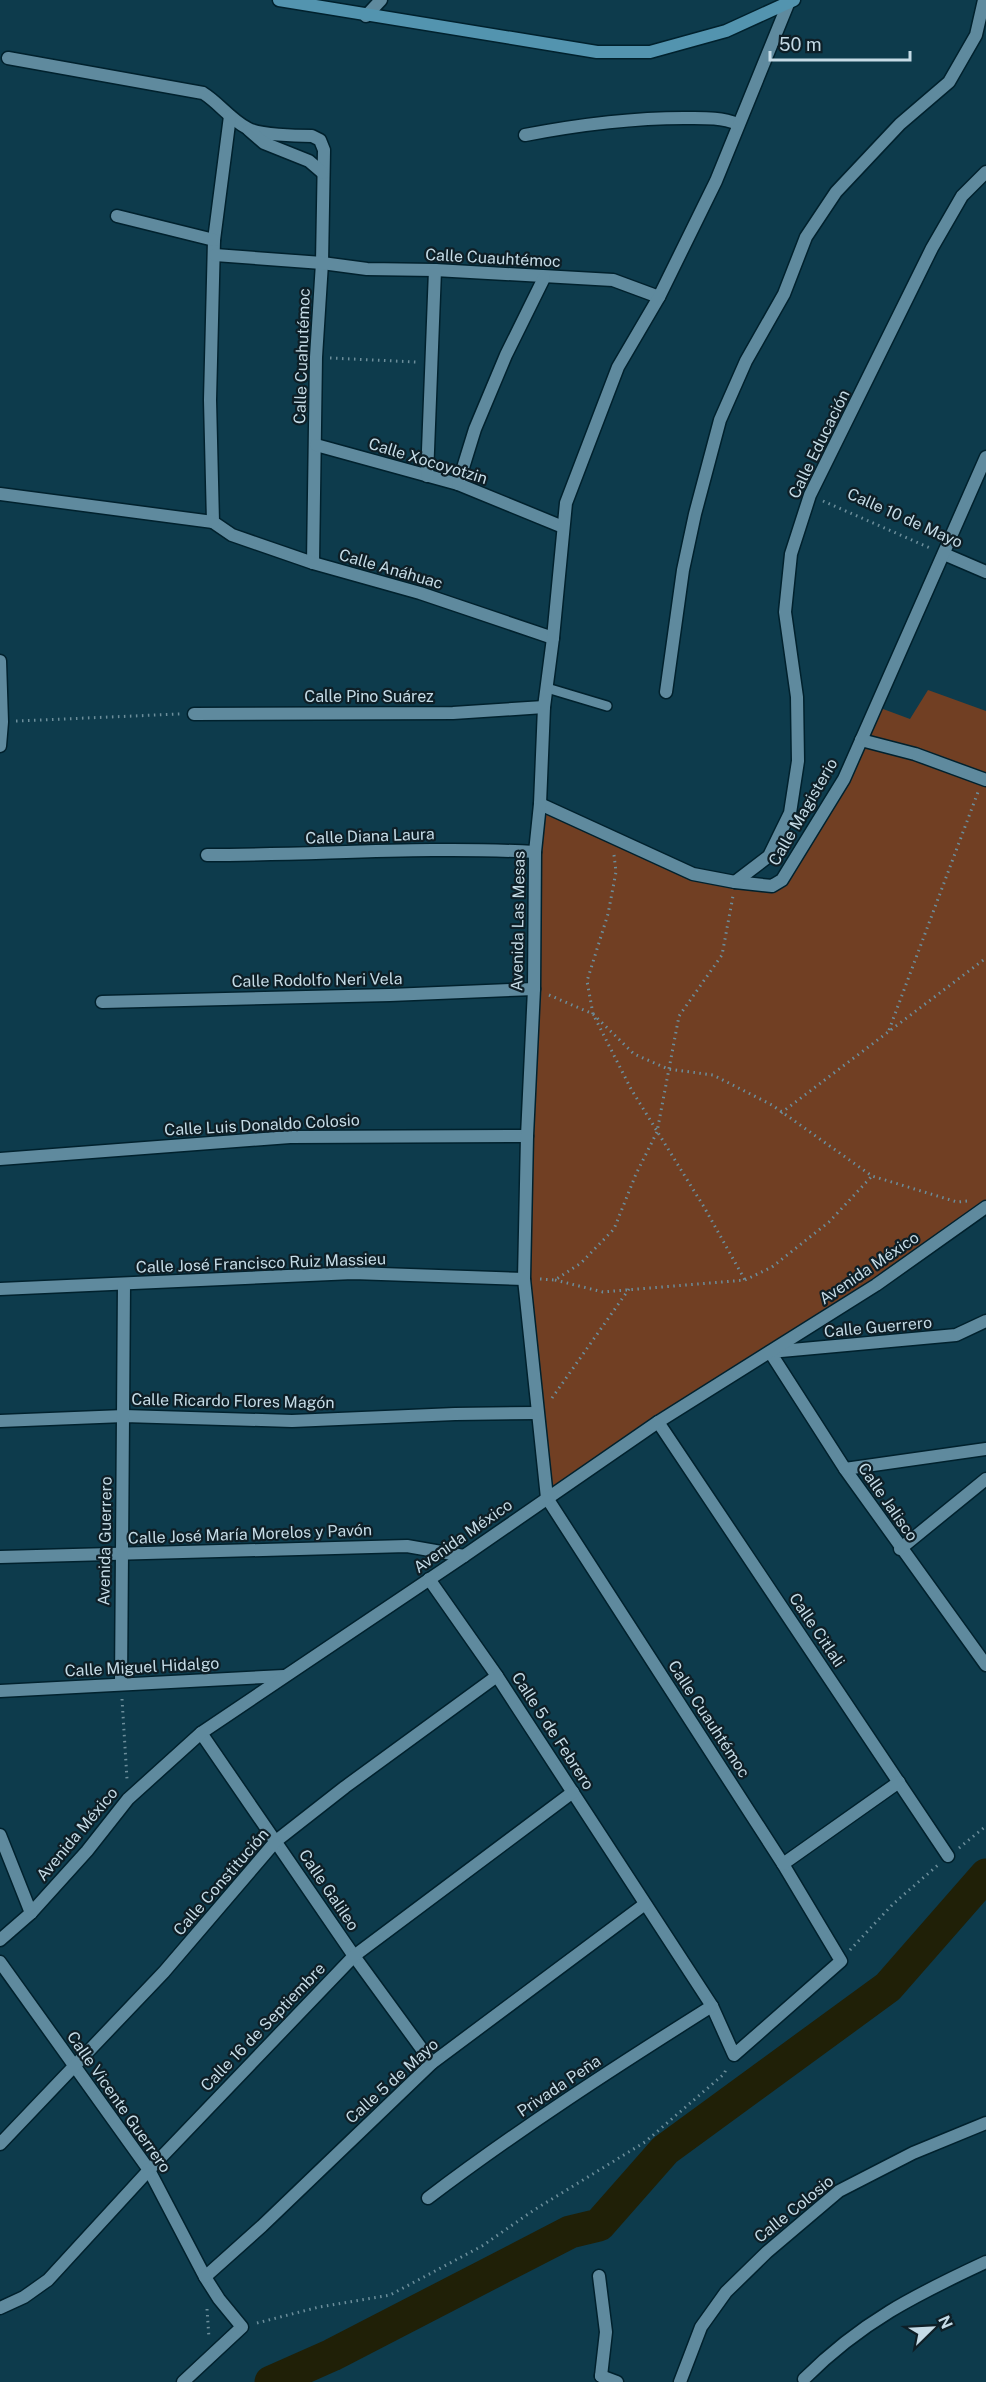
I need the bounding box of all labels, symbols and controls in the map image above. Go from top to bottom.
scale bar [770,24,910,62]
text: 50 m [779,34,822,55]
street label: Calle Cuauhtémoc [425,245,561,271]
street label: Calle Cuahutémoc [290,288,314,424]
street label: Calle Educación [784,387,854,501]
street label: Calle Xocoyotzin [366,434,490,488]
street label: Calle 10 de Mayo [844,484,966,552]
street label: Calle Anáhuac [337,545,445,593]
street label: Calle Pino Suárez [304,687,434,706]
street label: Calle Magisterio [765,755,841,869]
street label: Calle Diana Laura [305,824,435,848]
street label: Avenida Las Mesas [507,851,529,991]
street label: Calle Rodolfo Neri Vela [231,969,403,991]
street label: Calle Luis Donaldo Colosio [164,1110,360,1140]
street label: Avenida México [816,1228,922,1308]
street label: Calle José Francisco Ruiz Massieu [136,1249,386,1277]
street label: Calle Guerrero [823,1313,933,1341]
street label: Calle Ricardo Flores Magón [131,1390,335,1412]
street label: Calle Jalisco [854,1459,922,1545]
street label: Avenida Guerrero [94,1476,116,1606]
street label: Avenida México [410,1495,516,1577]
street label: Calle José María Morelos y Pavón [128,1520,372,1548]
street label: Calle Citlali [785,1589,849,1671]
street label: Calle Miguel Hidalgo [64,1653,220,1681]
street label: Calle Cuauhtémoc [664,1657,754,1781]
street label: Calle 5 de Febrero [508,1669,598,1793]
street label: Avenida México [32,1783,122,1885]
street label: Calle Constitución [169,1825,273,1939]
street label: Calle Galileo [295,1846,363,1934]
street label: Calle 16 de Septiembre [197,1959,329,2095]
street label: Calle Vicente Guerrero [63,2028,175,2176]
street label: Calle 5 de Mayo [342,2034,442,2128]
street label: Privada Peña [514,2051,604,2121]
street label: Calle Colosio [751,2171,837,2247]
north arrow [902,2298,962,2358]
text: N [934,2313,956,2332]

